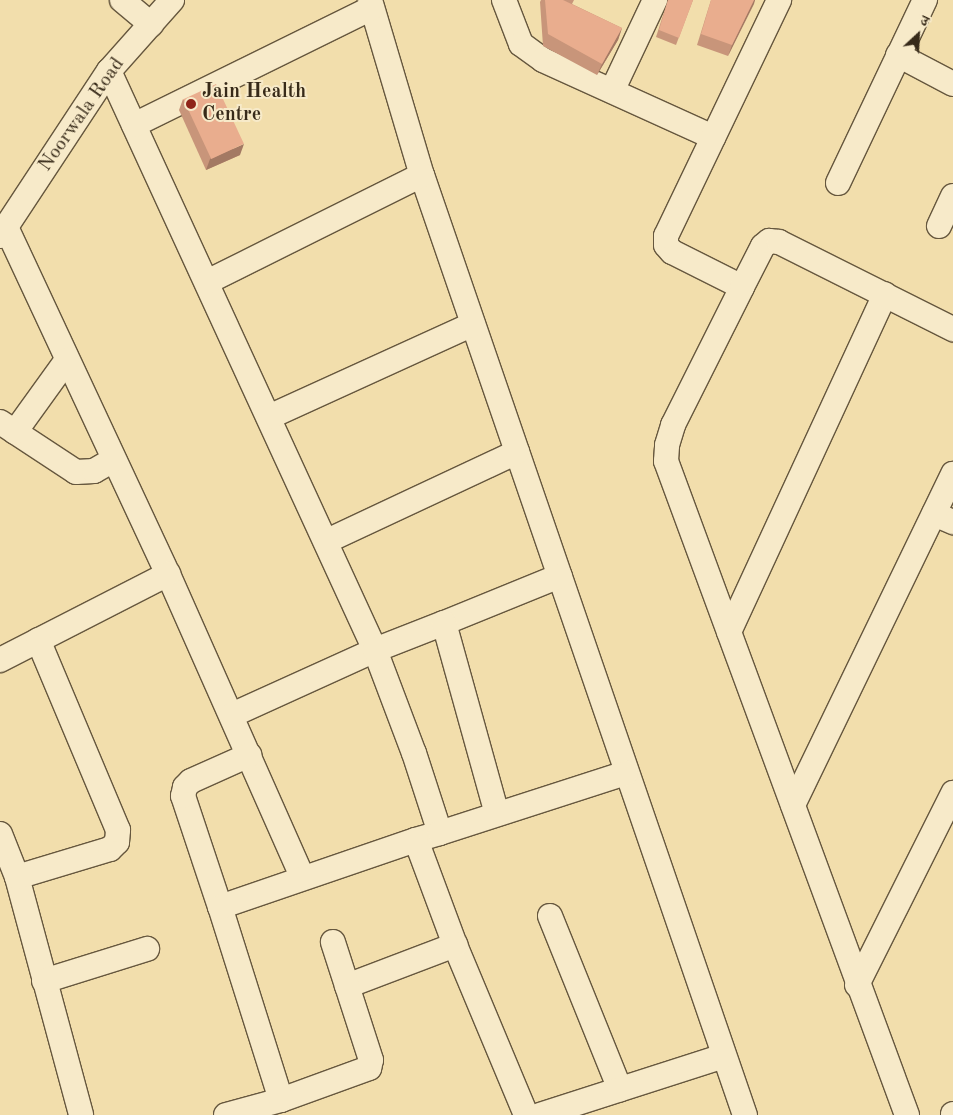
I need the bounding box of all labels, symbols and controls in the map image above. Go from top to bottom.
north arrow [893,10,943,60]
text: उ [918,14,931,29]
street label: Noorwala Road [34,53,130,177]
place label: Jain Health Centre [202,80,306,127]
marker: Jain Health Centre [184,97,198,111]

